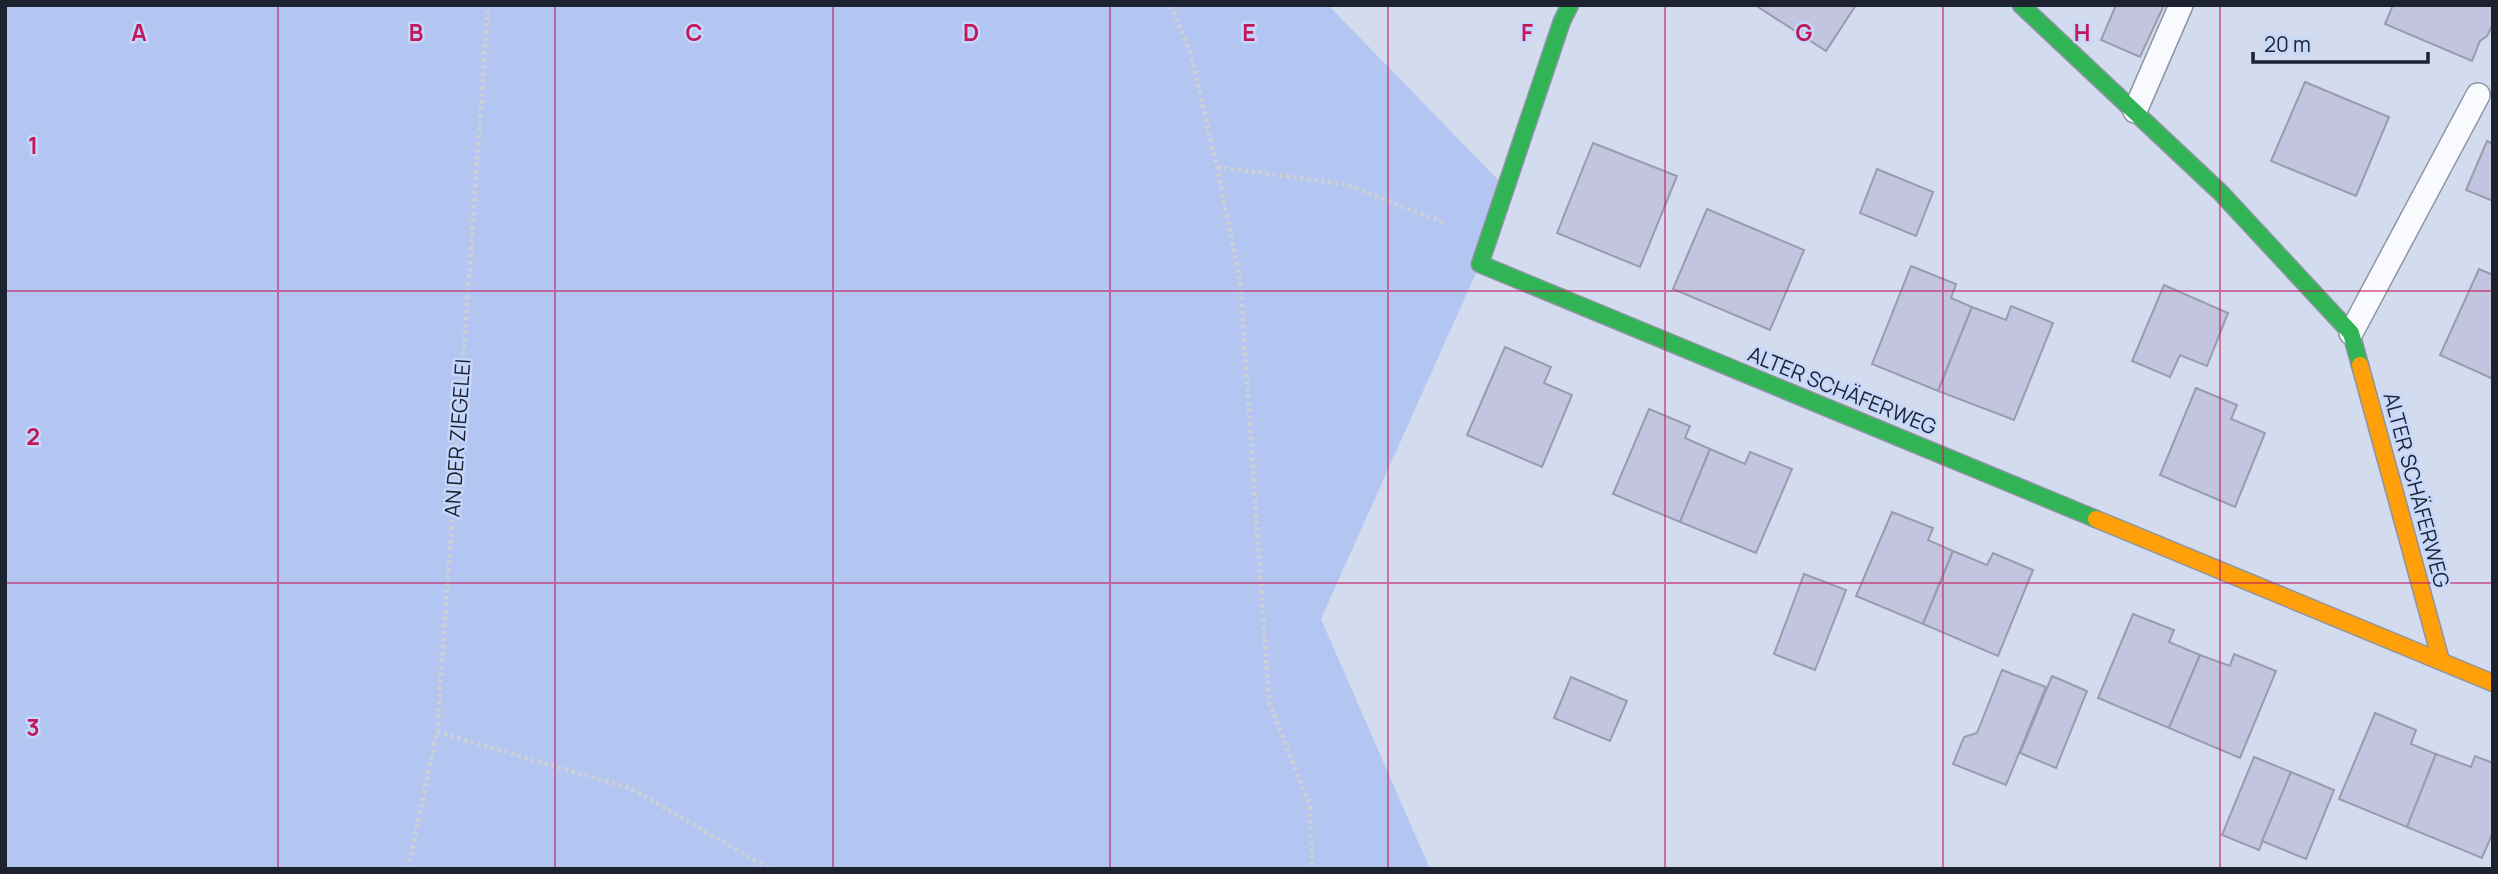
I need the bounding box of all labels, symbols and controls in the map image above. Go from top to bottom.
text: A [131,16,147,48]
text: B [409,16,423,48]
text: C [686,16,703,48]
text: D [963,16,979,48]
text: E [1242,16,1256,48]
text: F [1521,16,1533,48]
text: G [1796,16,1813,48]
text: H [2074,16,2090,48]
scale bar [2253,21,2428,65]
text: 20 m [2264,30,2311,58]
text: 1 [28,129,38,161]
street label: ALTER SCHÄFERWEG [1744,339,1941,441]
street label: AN DER ZIEGELEI [437,358,477,518]
street label: ALTER SCHÄFERWEG [2377,389,2457,591]
text: 2 [26,420,40,452]
text: 3 [26,711,40,743]

